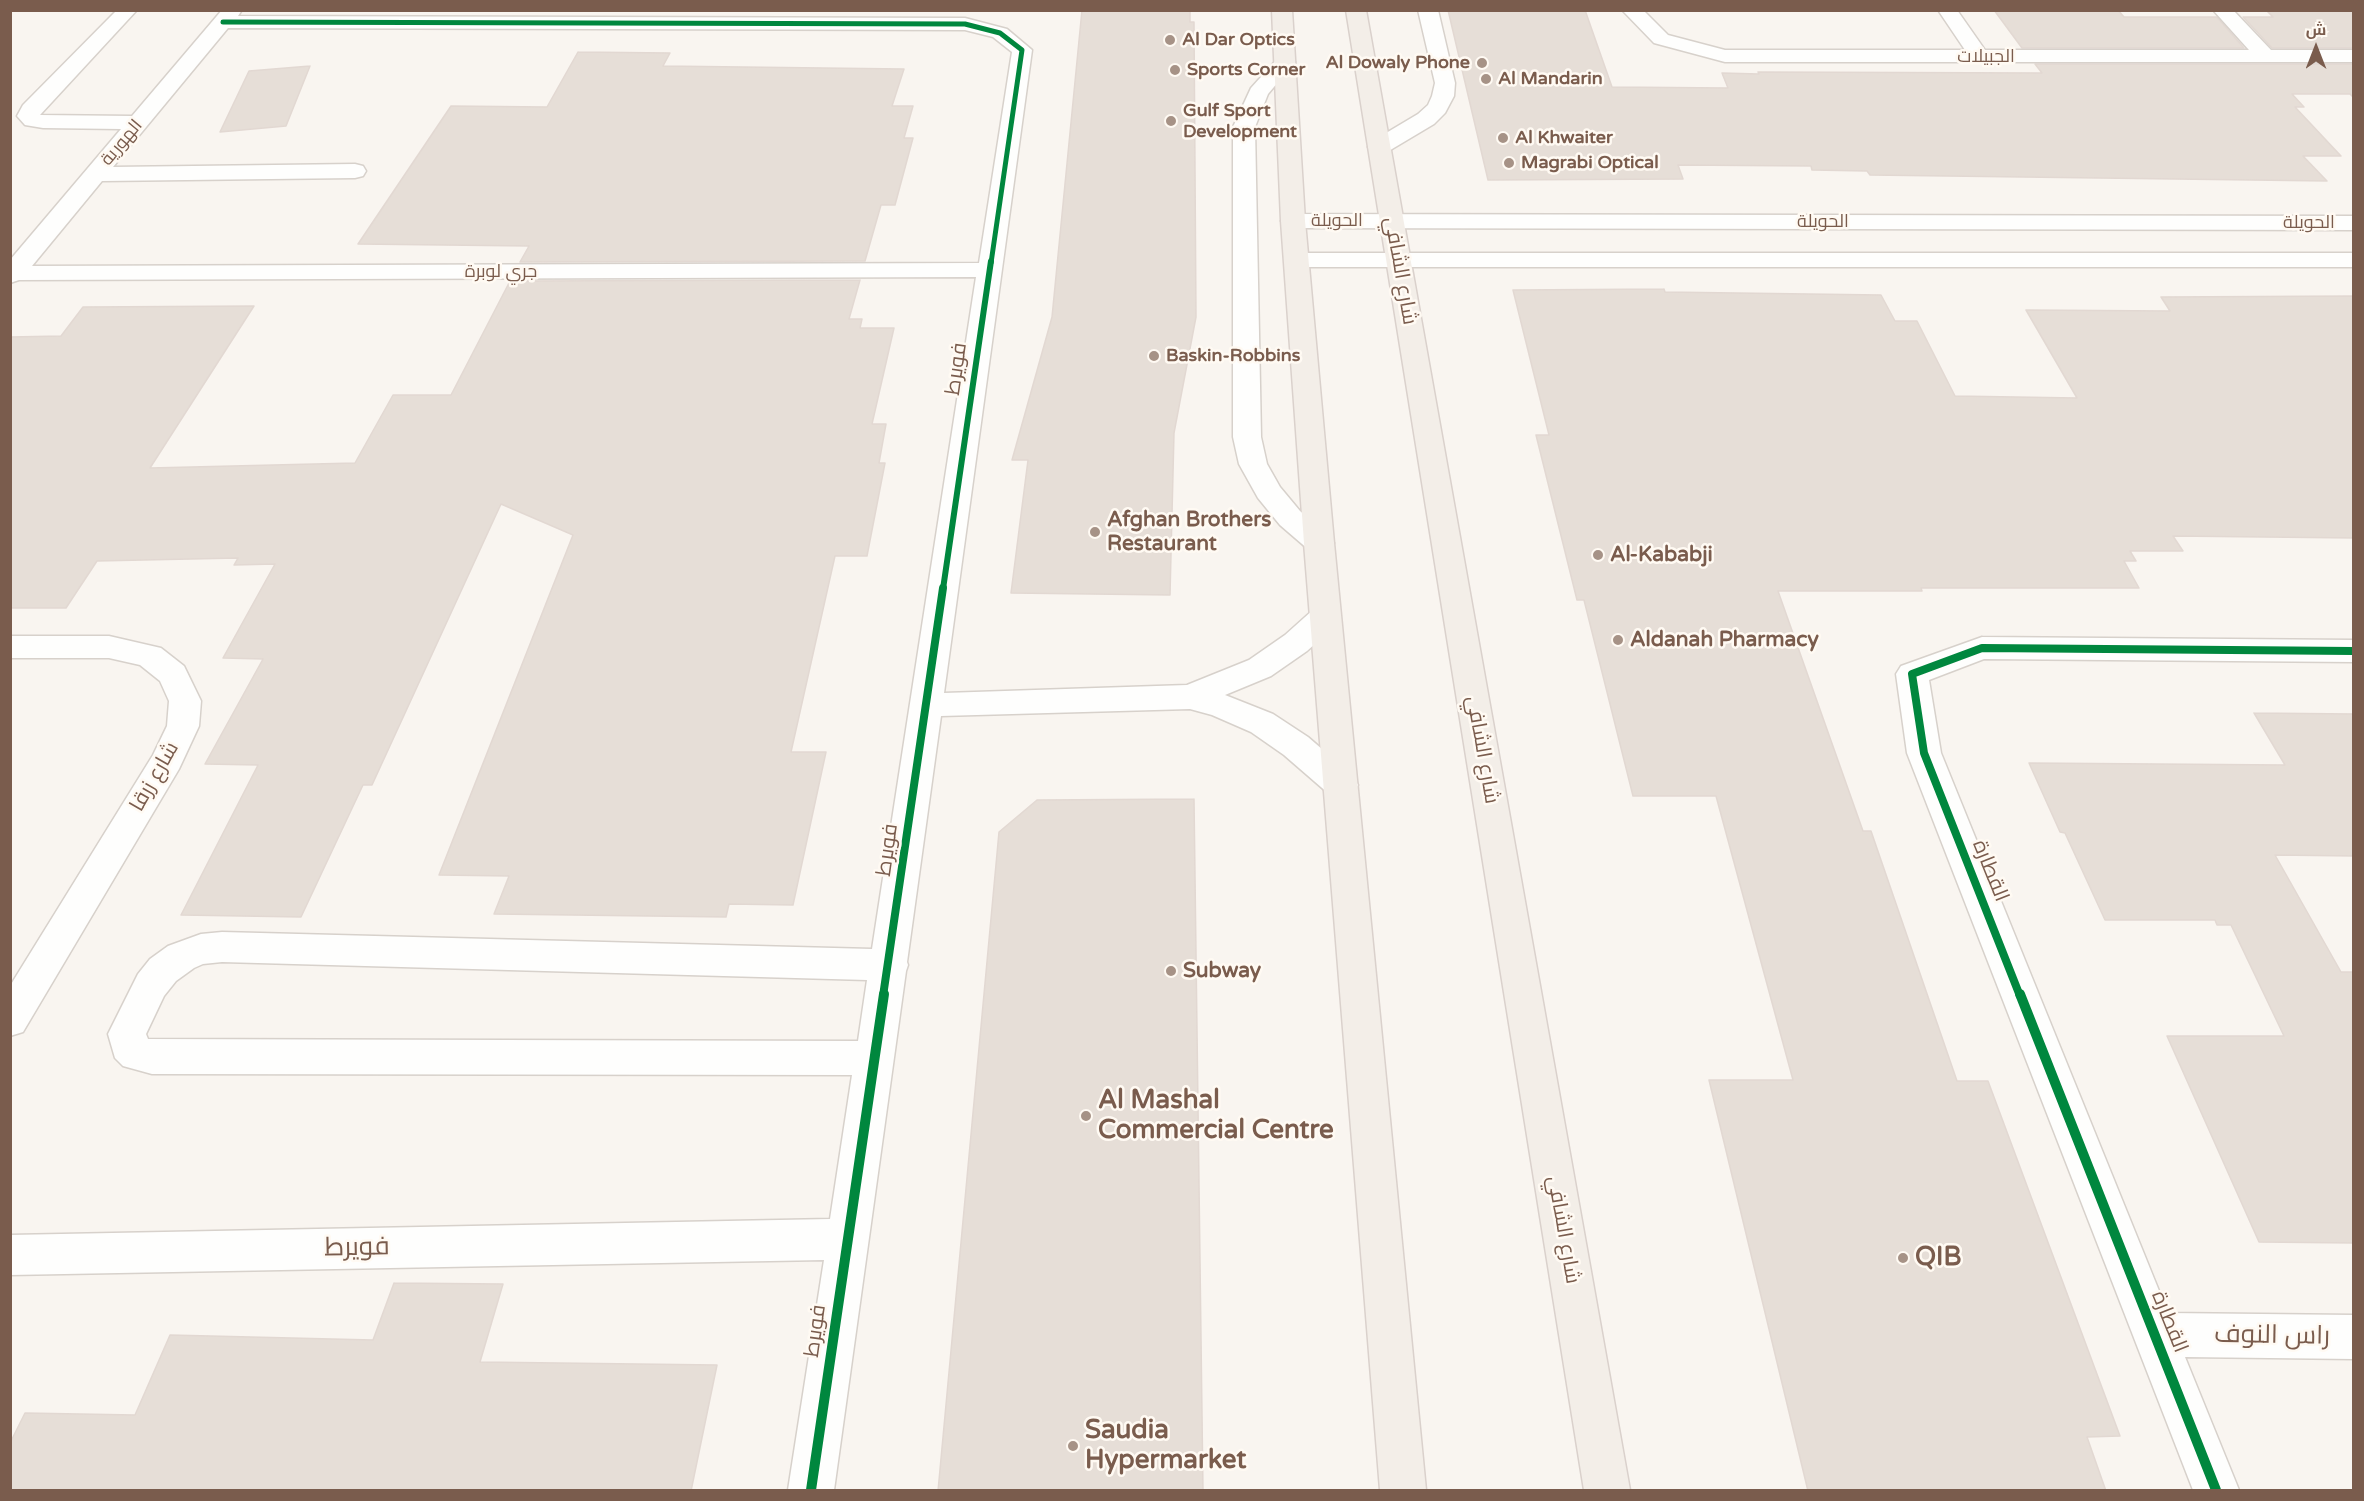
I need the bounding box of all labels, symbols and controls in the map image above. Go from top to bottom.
north arrow [2286,18,2346,78]
text: ش [2306,20,2326,40]
place label: Al Dar Optics [1182,29,1295,51]
marker: Al Dar Optics [1163,33,1177,47]
street label: الجبيلات [1957,46,2015,68]
place label: Al Dowaly Phone [1325,52,1470,74]
marker: Al Dowaly Phone [1475,56,1489,70]
place label: Sports Corner [1187,59,1305,81]
marker: Sports Corner [1168,63,1182,77]
place label: Al Mandarin [1498,68,1603,90]
marker: Al Mandarin [1479,72,1493,86]
place label: Gulf Sport Development [1183,100,1297,142]
marker: Gulf Sport Development [1164,114,1178,128]
street label: الهورية [97,116,147,170]
place label: Al Khwaiter [1515,127,1613,149]
marker: Al Khwaiter [1496,131,1510,145]
place label: Magrabi Optical [1521,152,1659,174]
marker: Magrabi Optical [1502,156,1516,170]
street label: الحويلة [1311,210,1363,232]
street label: الحويلة [1797,211,1849,233]
street label: الحويلة [2283,212,2335,234]
street label: شارع الشافي [1378,215,1422,327]
street label: جري لوبرة [465,261,537,283]
street label: فويرط [941,341,973,397]
place label: Baskin-Robbins [1166,345,1300,367]
marker: Baskin-Robbins [1147,349,1161,363]
place label: Afghan Brothers Restaurant [1107,507,1271,557]
marker: Afghan Brothers Restaurant [1088,525,1102,539]
place label: Al-Kababji [1610,542,1713,568]
marker: Al-Kababji [1591,548,1605,562]
place label: Aldanah Pharmacy [1630,627,1819,653]
marker: Aldanah Pharmacy [1611,633,1625,647]
street label: شارع الشافي [1460,694,1504,806]
street label: شارع زرقا [125,738,185,816]
street label: فويرط [872,822,904,878]
street label: القطارة [1966,836,2014,906]
place label: Subway [1183,958,1261,984]
marker: Subway [1164,964,1178,978]
place label: Al Mashal Commercial Centre [1098,1085,1334,1146]
marker: Al Mashal Commercial Centre [1079,1109,1093,1123]
street label: شارع الشافي [1541,1174,1585,1286]
street label: فويرط [324,1232,390,1264]
place label: QIB [1915,1242,1962,1274]
marker: QIB [1896,1251,1910,1265]
street label: القطارة [2145,1287,2193,1357]
street label: فويرط [800,1303,832,1359]
street label: راس النوف [2214,1319,2330,1353]
place label: Saudia Hypermarket [1085,1415,1246,1476]
marker: Saudia Hypermarket [1066,1439,1080,1453]

